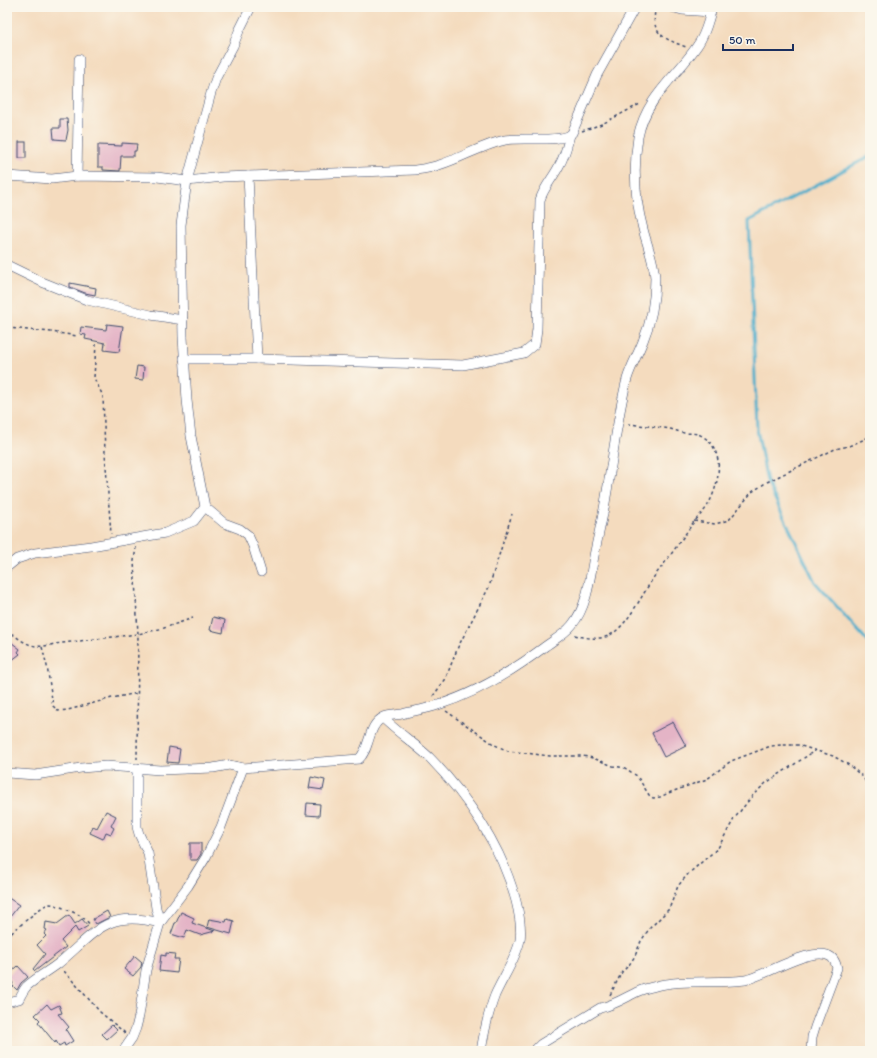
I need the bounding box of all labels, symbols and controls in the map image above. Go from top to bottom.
scale bar [723,26,793,52]
text: 50 m [729,33,755,47]

